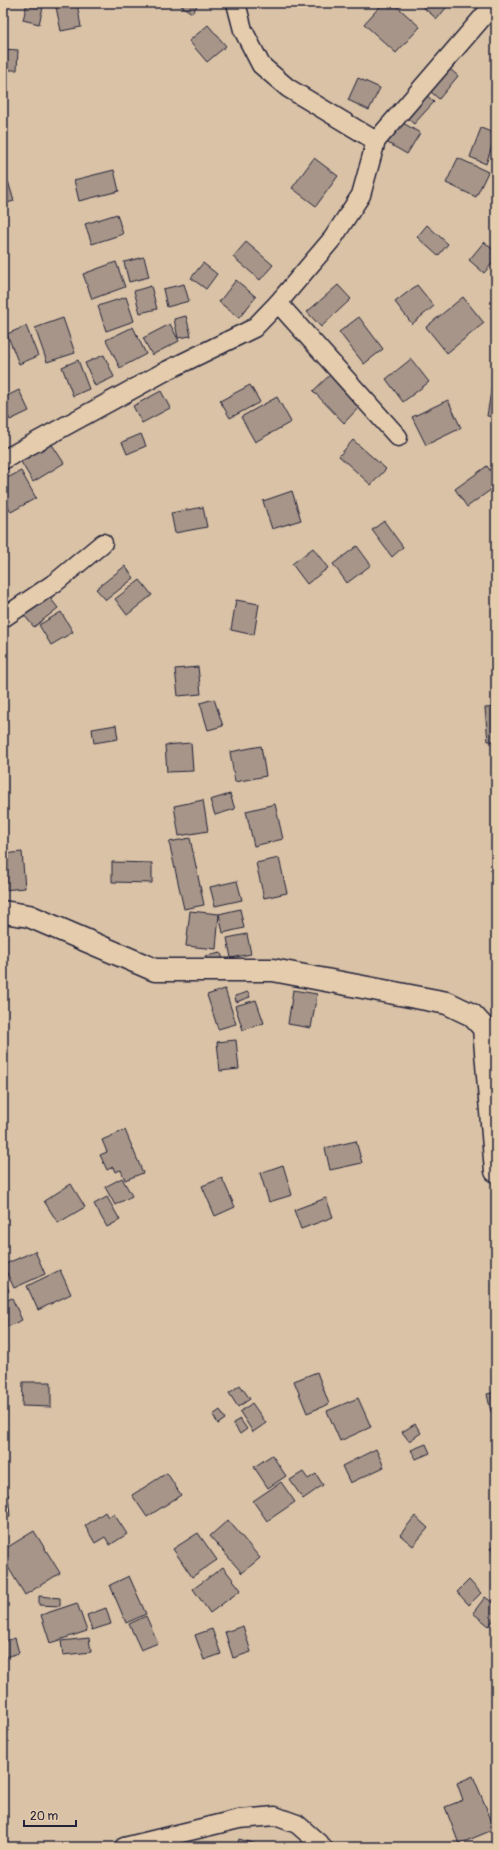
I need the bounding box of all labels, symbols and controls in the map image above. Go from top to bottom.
scale bar [24,1802,76,1828]
text: 20 m [30,1809,59,1824]

